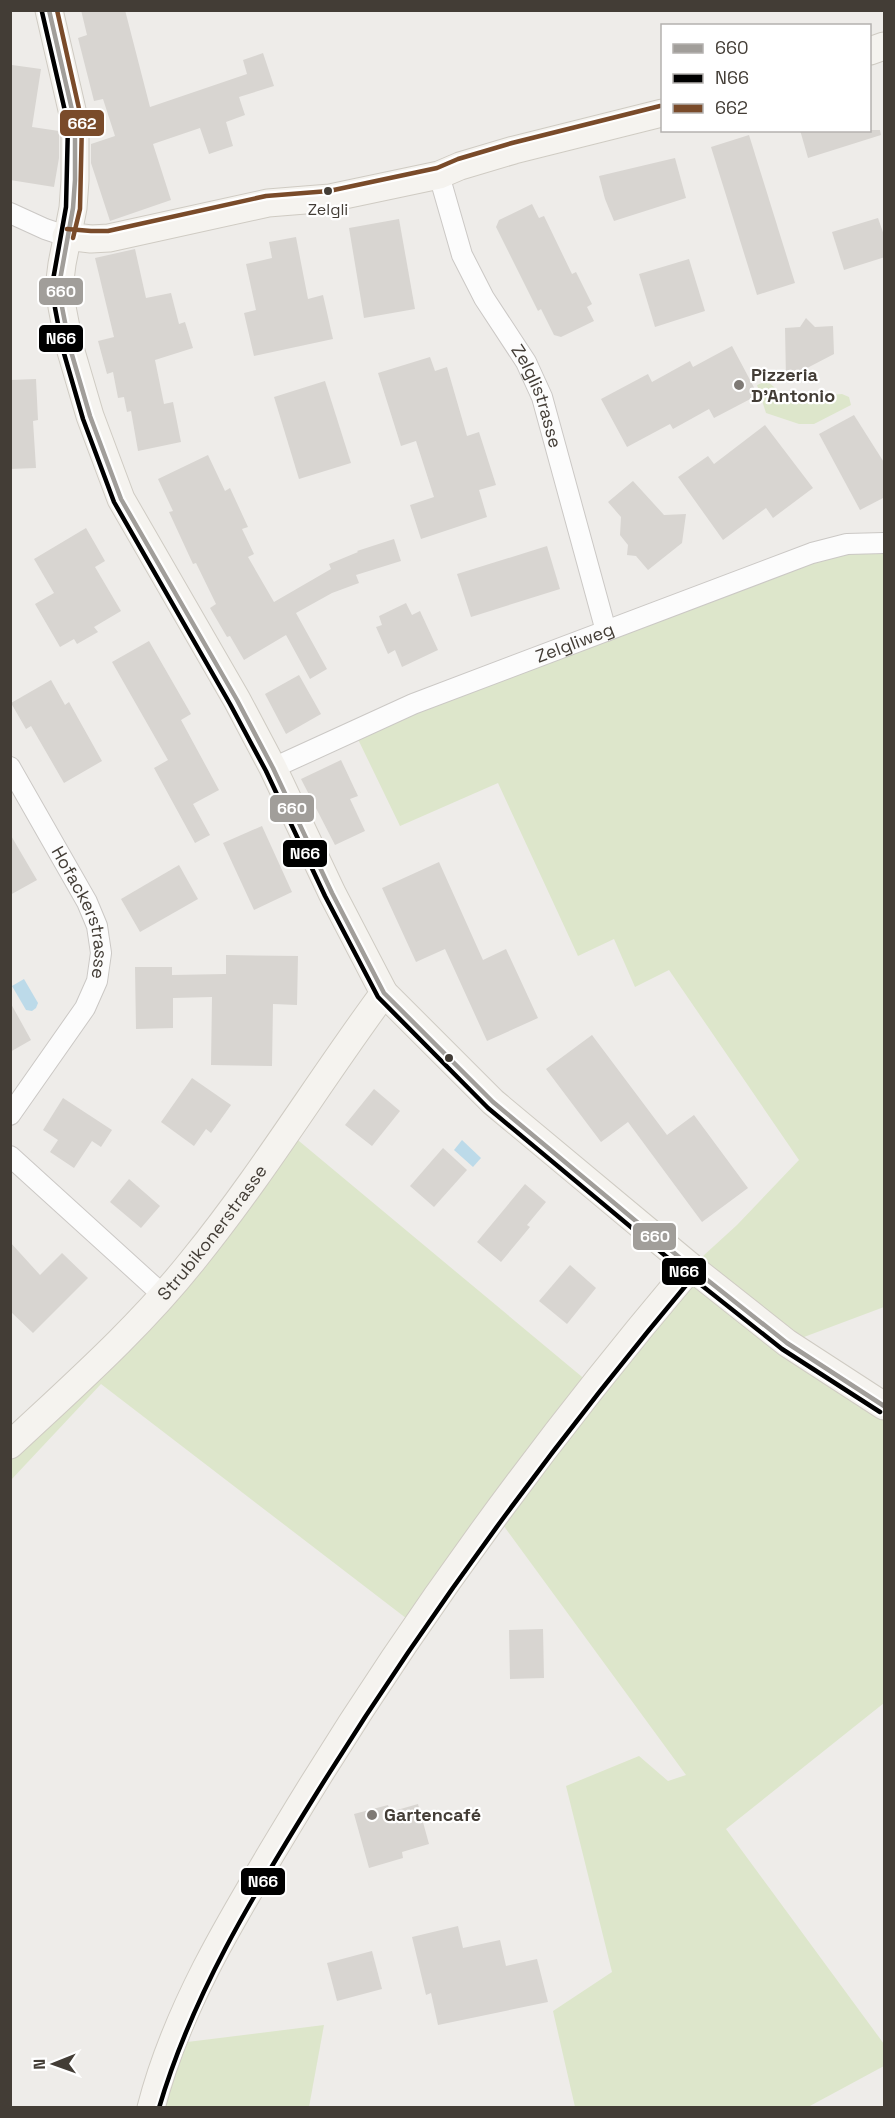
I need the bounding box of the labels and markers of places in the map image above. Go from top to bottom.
marker: Zelgli [322,185,334,197]
place label: Zelgli [308,199,348,220]
place label: Pizzeria D'Antonio [751,363,835,407]
marker: Pizzeria D'Antonio [732,378,746,392]
unlabelled marker [443,1052,455,1064]
place label: Gartencafé [384,1803,481,1826]
marker: Gartencafé [365,1808,379,1822]

